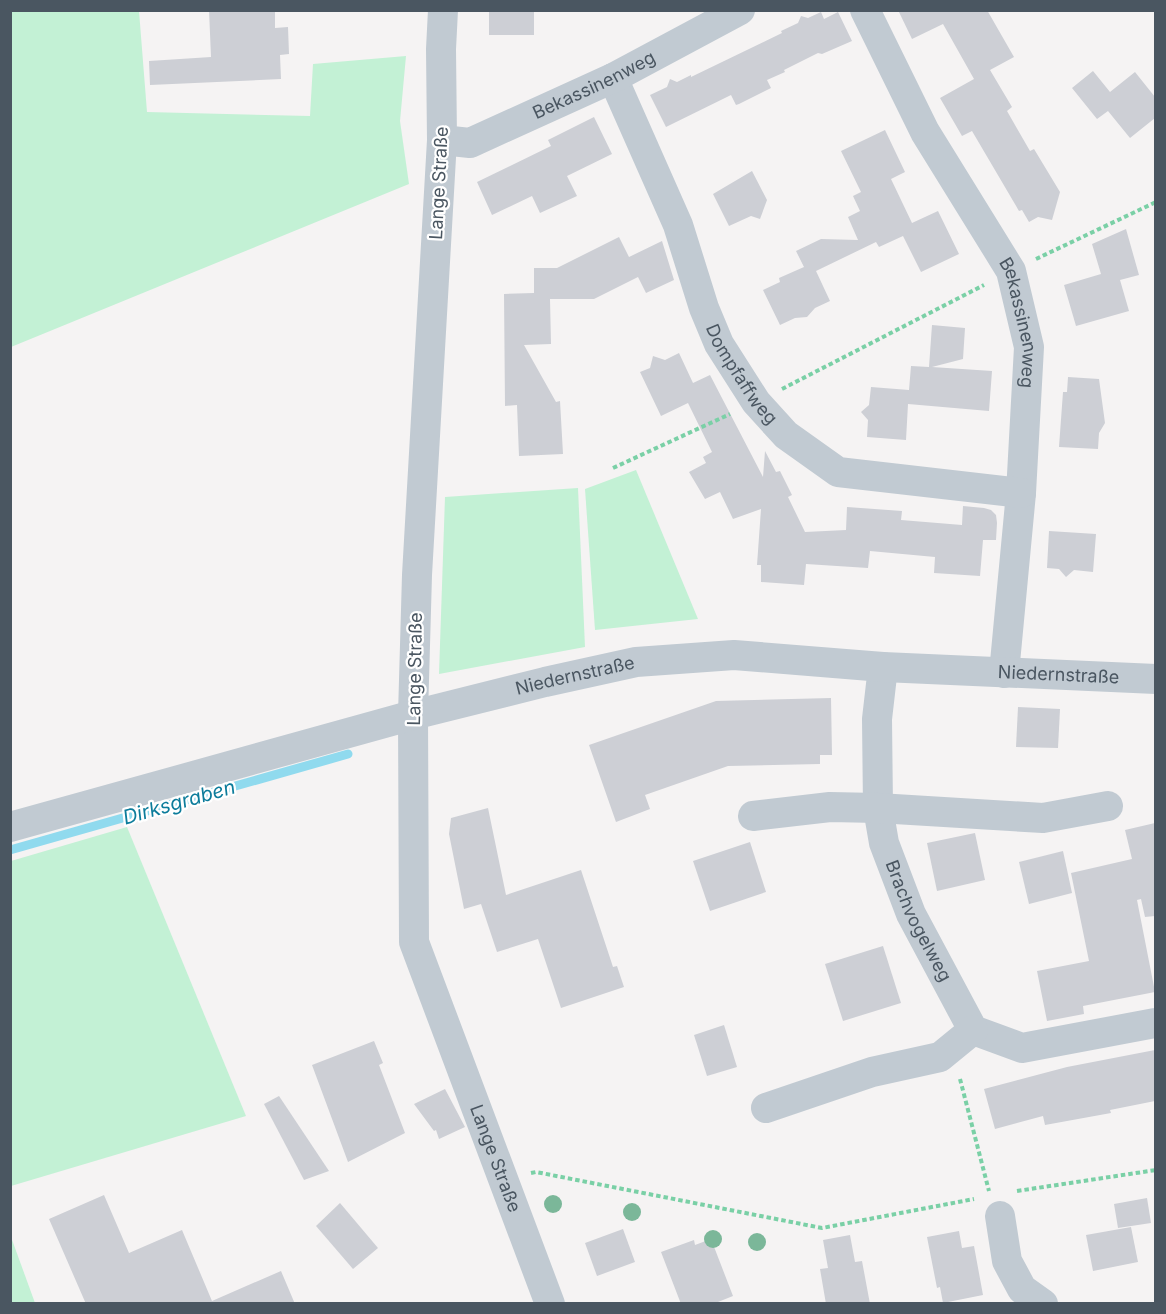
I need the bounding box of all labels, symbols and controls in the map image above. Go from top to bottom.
street label: Bekassinenweg [529,46,659,123]
street label: Lange Straße [425,126,452,240]
street label: Bekassinenweg [995,253,1041,389]
street label: Dompfaffweg [702,321,782,428]
street label: Lange Straße [403,612,426,726]
street label: Niedernstraße [513,652,636,699]
street label: Niedernstraße [997,661,1120,687]
water label: Dirksgraben [120,774,238,830]
street label: Brachvogelweg [881,857,956,985]
street label: Lange Straße [466,1101,526,1215]

